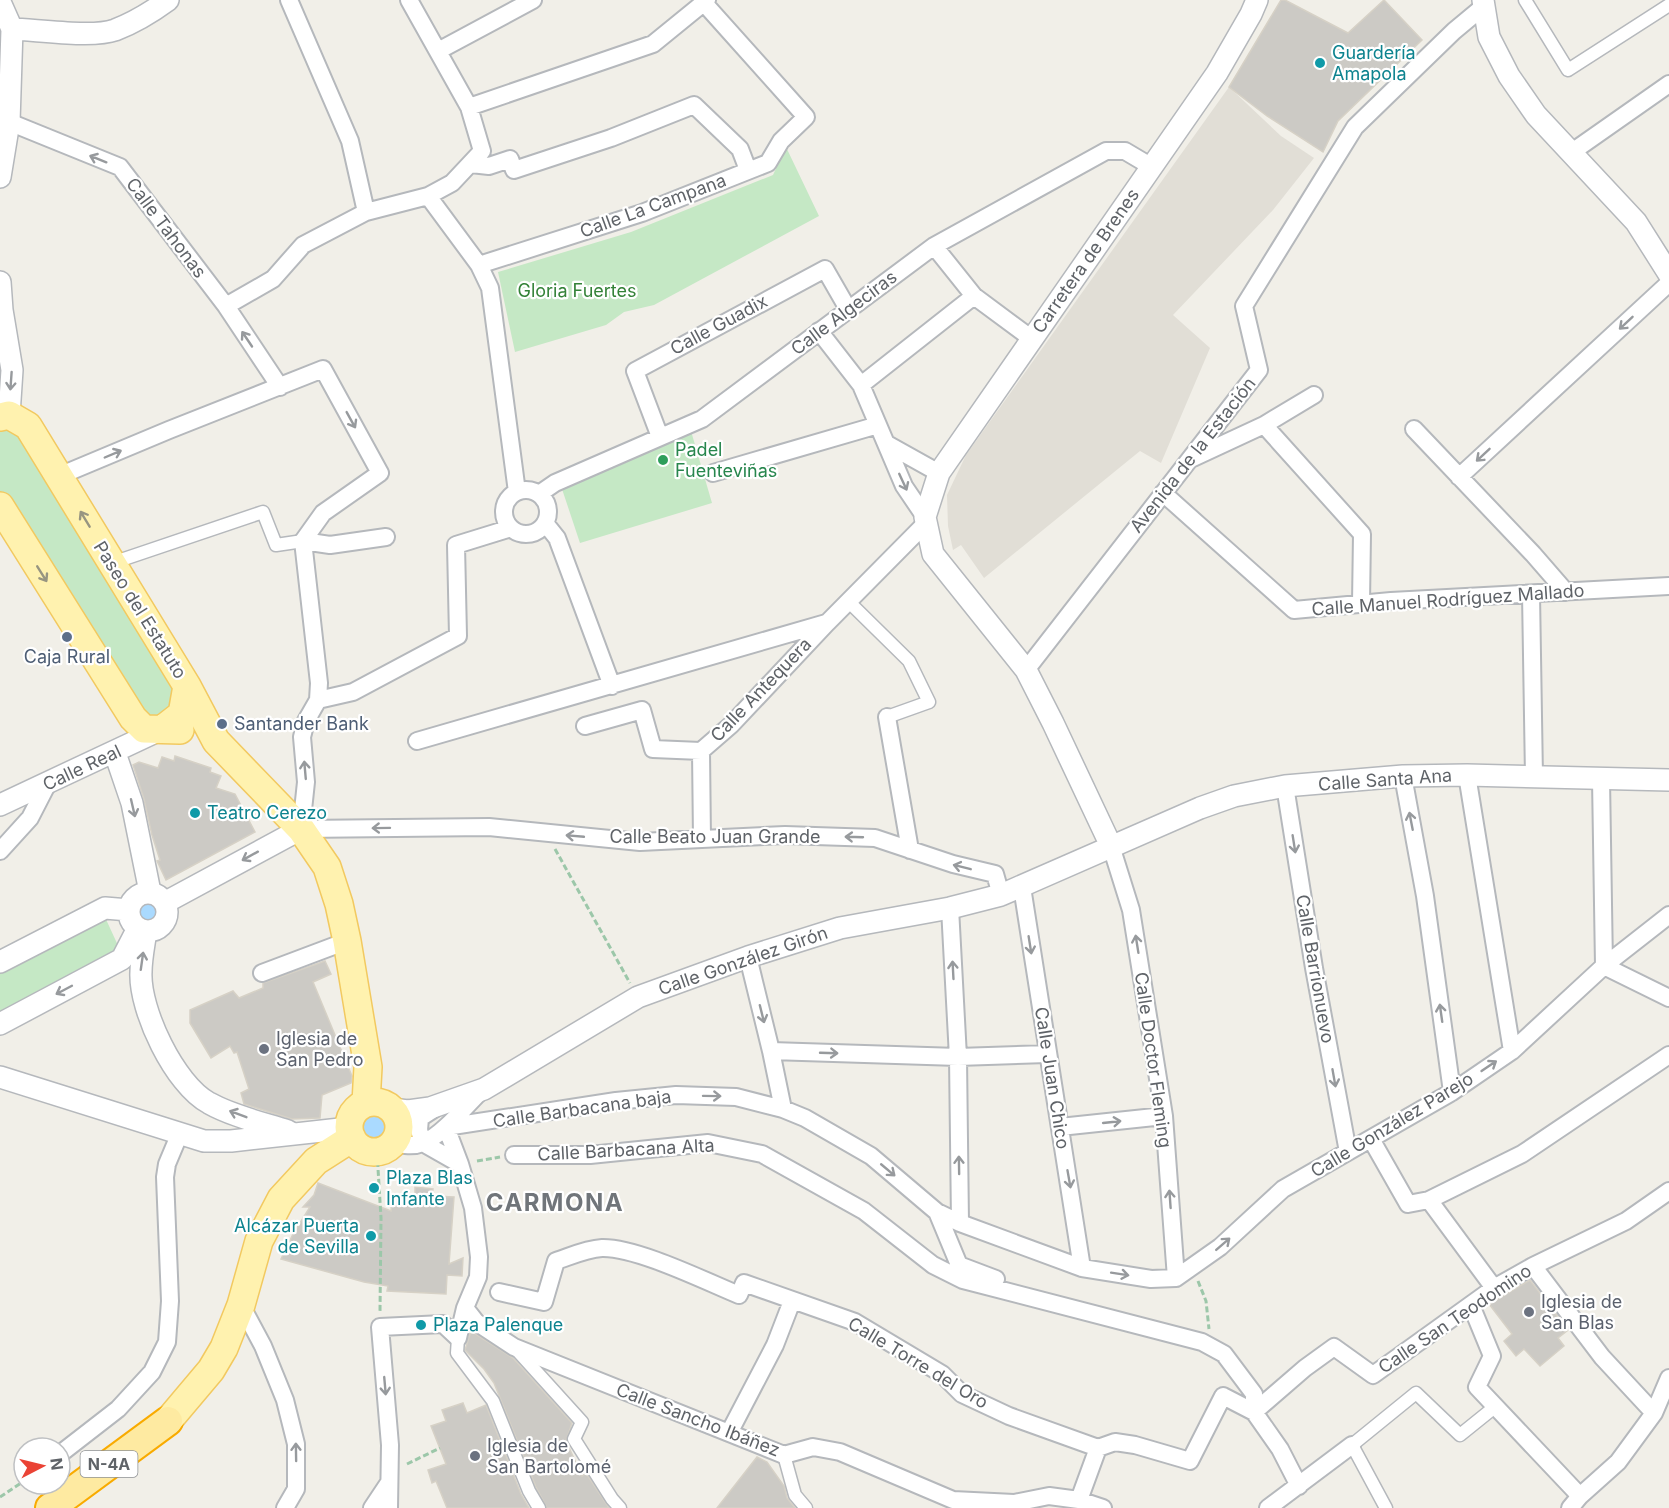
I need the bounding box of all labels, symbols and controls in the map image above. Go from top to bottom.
place label: Guardería Amapola [1332,42,1416,84]
marker: Guardería Amapola [1313,56,1327,70]
one-way arrow [90,153,108,164]
street label: Calle La Campana [577,169,729,242]
street label: Calle Tahonas [122,174,211,282]
street label: Carretera de Brenes [1028,184,1143,337]
street label: Calle Algeciras [787,266,901,359]
park label: Gloria Fuertes [517,280,637,301]
street label: Calle Guadix [667,290,771,359]
one-way arrow [1619,316,1634,330]
one-way arrow [241,331,253,348]
one-way arrow [6,371,17,391]
street label: Avenida de la Estación [1125,373,1260,537]
one-way arrow [345,411,357,428]
place label: Padel Fuenteviñas [675,439,777,481]
one-way arrow [103,448,121,459]
one-way arrow [1475,448,1490,462]
marker: Padel Fuenteviñas [656,453,670,467]
one-way arrow [898,473,910,491]
one-way arrow [79,511,91,528]
street label: Paseo del Estatuto [90,537,191,682]
one-way arrow [36,565,48,582]
street label: Calle Manuel Rodríguez Mallado [1311,579,1585,620]
marker: Caja Rural [60,630,74,644]
street label: Calle Antequera [706,633,815,746]
place label: Caja Rural [24,646,110,667]
place label: Santander Bank [234,713,369,734]
marker: Santander Bank [215,717,229,731]
street label: Calle Real [39,740,124,795]
one-way arrow [299,761,310,781]
street label: Calle Santa Ana [1317,764,1453,795]
one-way arrow [127,799,139,818]
place label: Teatro Cerezo [207,802,327,823]
marker: Teatro Cerezo [188,806,202,820]
one-way arrow [1405,811,1416,831]
one-way arrow [371,822,391,834]
street label: Calle Beato Juan Grande [610,826,820,847]
one-way arrow [566,830,586,841]
one-way arrow [844,832,864,843]
one-way arrow [1289,834,1300,853]
one-way arrow [242,850,259,862]
one-way arrow [953,860,972,872]
street label: Calle Barrionuevo [1292,893,1339,1045]
street label: Calle González Girón [655,922,830,999]
one-way arrow [1025,934,1036,954]
one-way arrow [1131,934,1142,954]
one-way arrow [137,952,148,972]
one-way arrow [948,960,959,980]
street label: Calle Doctor Fleming [1131,971,1176,1149]
one-way arrow [55,985,73,996]
one-way arrow [756,1004,768,1023]
one-way arrow [1436,1004,1447,1024]
street label: Calle Juan Chico [1031,1005,1074,1150]
place label: Iglesia de San Pedro [276,1028,364,1070]
marker: Iglesia de San Pedro [257,1042,271,1056]
one-way arrow [819,1047,839,1058]
one-way arrow [1480,1060,1497,1072]
one-way arrow [1329,1067,1340,1087]
street label: Calle González Parejo [1307,1068,1477,1181]
street label: Calle Barbacana baja [491,1086,672,1131]
one-way arrow [702,1090,722,1102]
one-way arrow [230,1108,248,1119]
one-way arrow [1101,1116,1121,1127]
street label: Calle Barbacana Alta [537,1134,715,1165]
one-way arrow [953,1155,965,1175]
one-way arrow [880,1164,896,1177]
place label: Plaza Blas Infante [386,1167,473,1209]
one-way arrow [1064,1168,1075,1188]
marker: Plaza Blas Infante [367,1181,381,1195]
district label: CARMONA [486,1188,624,1217]
one-way arrow [1164,1190,1175,1210]
place label: Alcázar Puerta de Sevilla [234,1215,359,1257]
marker: Alcázar Puerta de Sevilla [364,1229,378,1243]
one-way arrow [1215,1237,1230,1251]
street label: Calle San Teodomino [1374,1260,1535,1378]
one-way arrow [1109,1269,1129,1280]
place label: Iglesia de San Blas [1541,1291,1622,1333]
marker: Iglesia de San Blas [1522,1305,1536,1319]
street label: Calle Torre del Oro [844,1312,992,1413]
place label: Plaza Palenque [433,1314,563,1335]
marker: Plaza Palenque [414,1318,428,1332]
one-way arrow [380,1375,391,1395]
street label: Calle Sancho Ibáñez [613,1379,783,1460]
place label: Iglesia de San Bartolomé [487,1435,611,1477]
north arrow [12,1436,72,1496]
one-way arrow [290,1443,302,1463]
marker: Iglesia de San Bartolomé [468,1449,482,1463]
road number: N-4A [80,1451,138,1477]
text: N [46,1457,68,1471]

